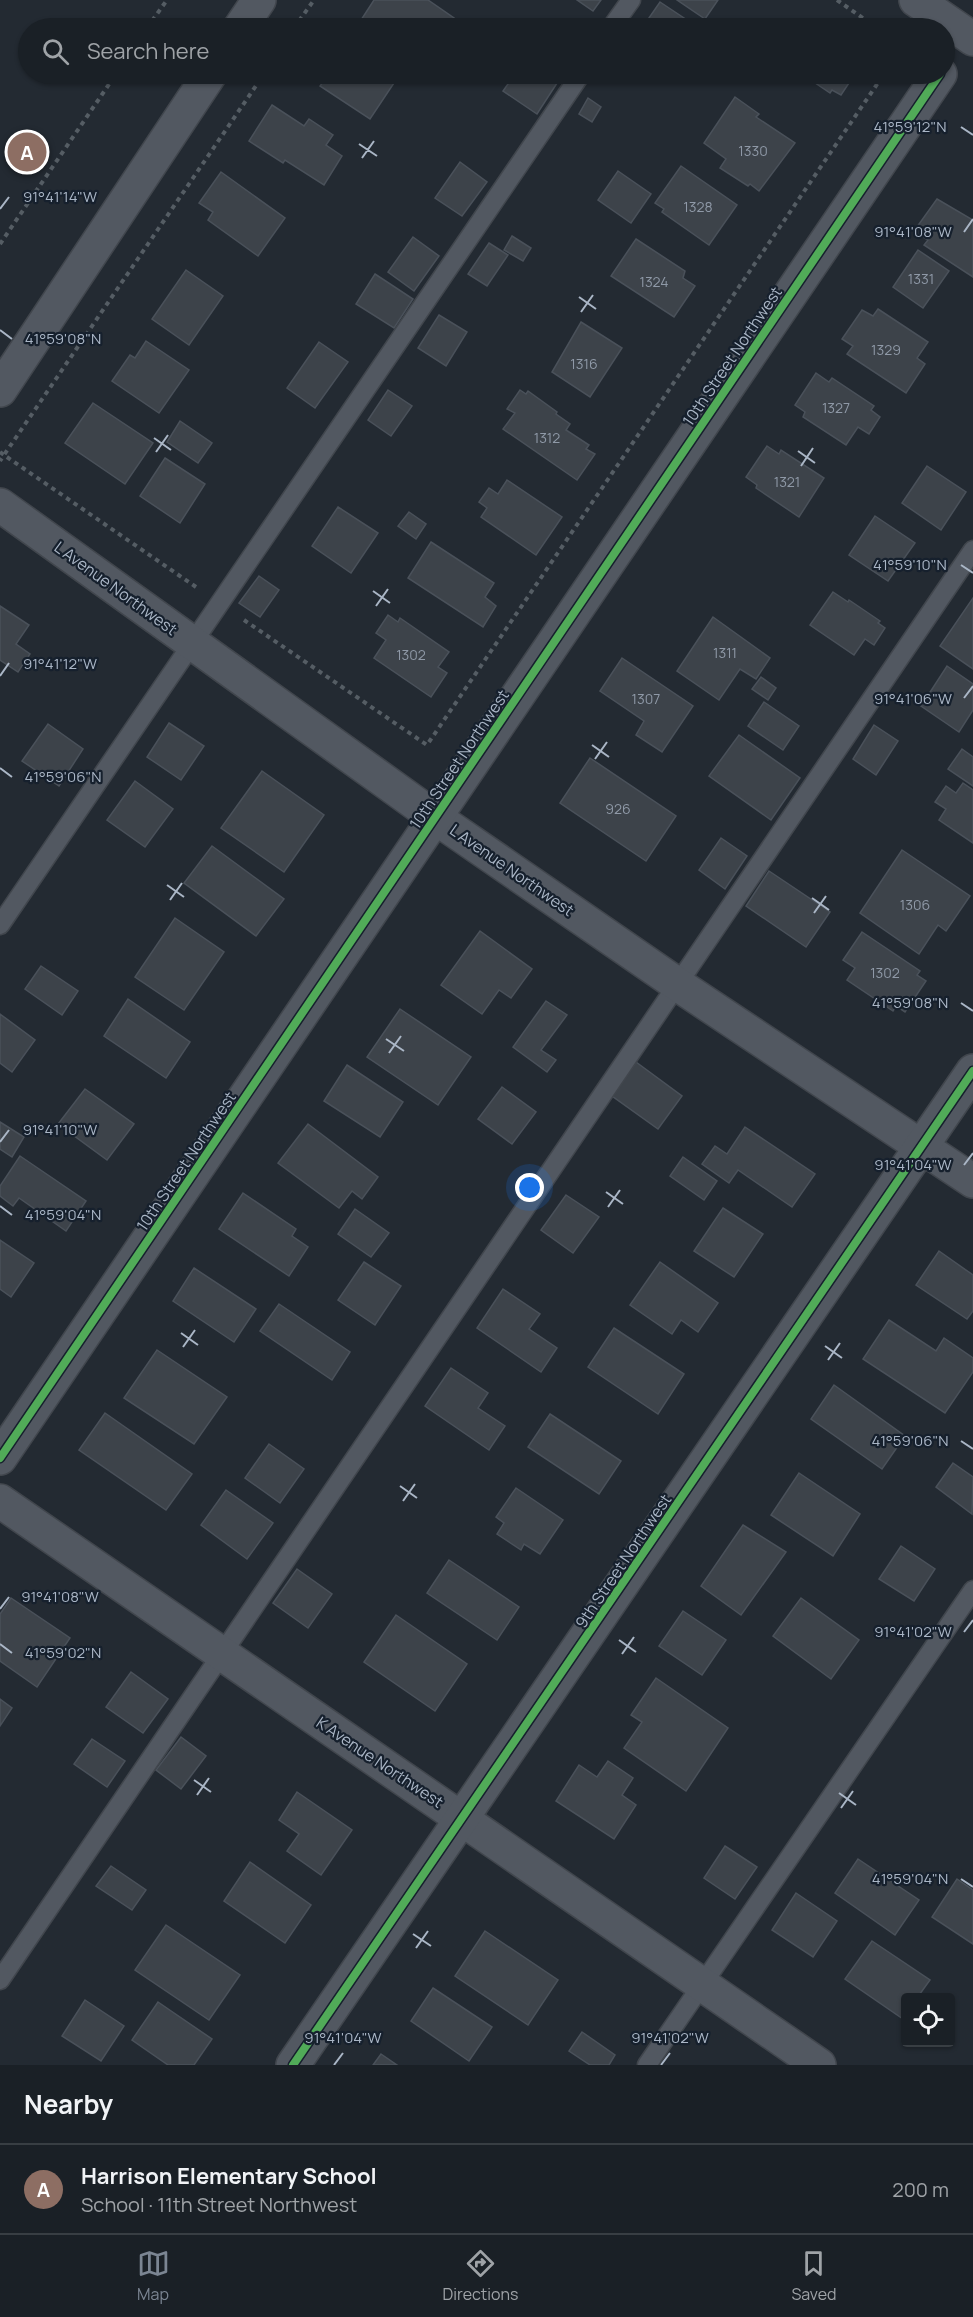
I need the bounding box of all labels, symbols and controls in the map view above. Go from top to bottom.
search box [18,18,955,84]
icon: search [39,35,72,68]
text: Search here [87,36,209,66]
text: 41°59'12"N [873,116,947,137]
pin: A [8,130,46,174]
house number: 1330 [738,141,768,160]
text: 91°41'14"W [23,186,97,207]
house number: 1328 [683,197,713,216]
text: 91°41'08"W [874,221,952,242]
house number: 1331 [908,269,934,288]
house number: 1324 [639,272,669,291]
street label: 10th Street Northwest [677,282,787,430]
text: 41°59'08"N [25,328,101,349]
house number: 1329 [871,340,901,359]
house number: 1316 [570,354,598,373]
house number: 1327 [822,398,850,417]
house number: 1312 [534,428,560,447]
house number: 1321 [774,472,800,491]
street label: L Avenue Northwest [50,536,182,640]
text: 41°59'10"N [873,554,947,575]
house number: 1311 [713,643,737,662]
house number: 1302 [396,645,426,664]
text: 91°41'12"W [23,653,97,674]
street label: 10th Street Northwest [404,685,514,833]
text: 91°41'06"W [874,688,952,709]
house number: 1307 [632,689,660,708]
text: 41°59'06"N [24,766,102,787]
house number: 926 [605,799,631,818]
street label: L Avenue Northwest [446,819,578,921]
house number: 1306 [900,895,930,914]
house number: 1302 [870,963,900,982]
text: 41°59'08"N [872,992,948,1013]
street label: 10th Street Northwest [131,1087,241,1235]
text: 91°41'10"W [23,1119,97,1140]
text: 91°41'04"W [874,1154,952,1175]
your location [515,1173,544,1202]
text: 41°59'04"N [25,1204,101,1225]
text: 41°59'06"N [871,1430,949,1451]
street label: 9th Street Northwest [570,1490,676,1632]
text: 91°41'08"W [21,1586,99,1607]
text: 91°41'02"W [874,1621,952,1642]
text: 41°59'02"N [25,1642,101,1663]
street label: K Avenue Northwest [312,1711,448,1813]
text: 41°59'04"N [872,1868,948,1889]
map controls [901,1993,955,2047]
button: locate [901,1993,955,2047]
text: 91°41'04"W [304,2027,382,2048]
text: 91°41'02"W [631,2027,709,2048]
text: Nearby [24,2086,113,2122]
text: Harrison Elementary School [81,2161,377,2191]
text: A [37,2176,50,2203]
text: 200 m [892,2176,949,2203]
text: School · 11th Street Northwest [81,2191,357,2218]
tab: Map [137,2247,170,2305]
tab: Directions [443,2247,518,2305]
tab: Saved [791,2247,836,2305]

